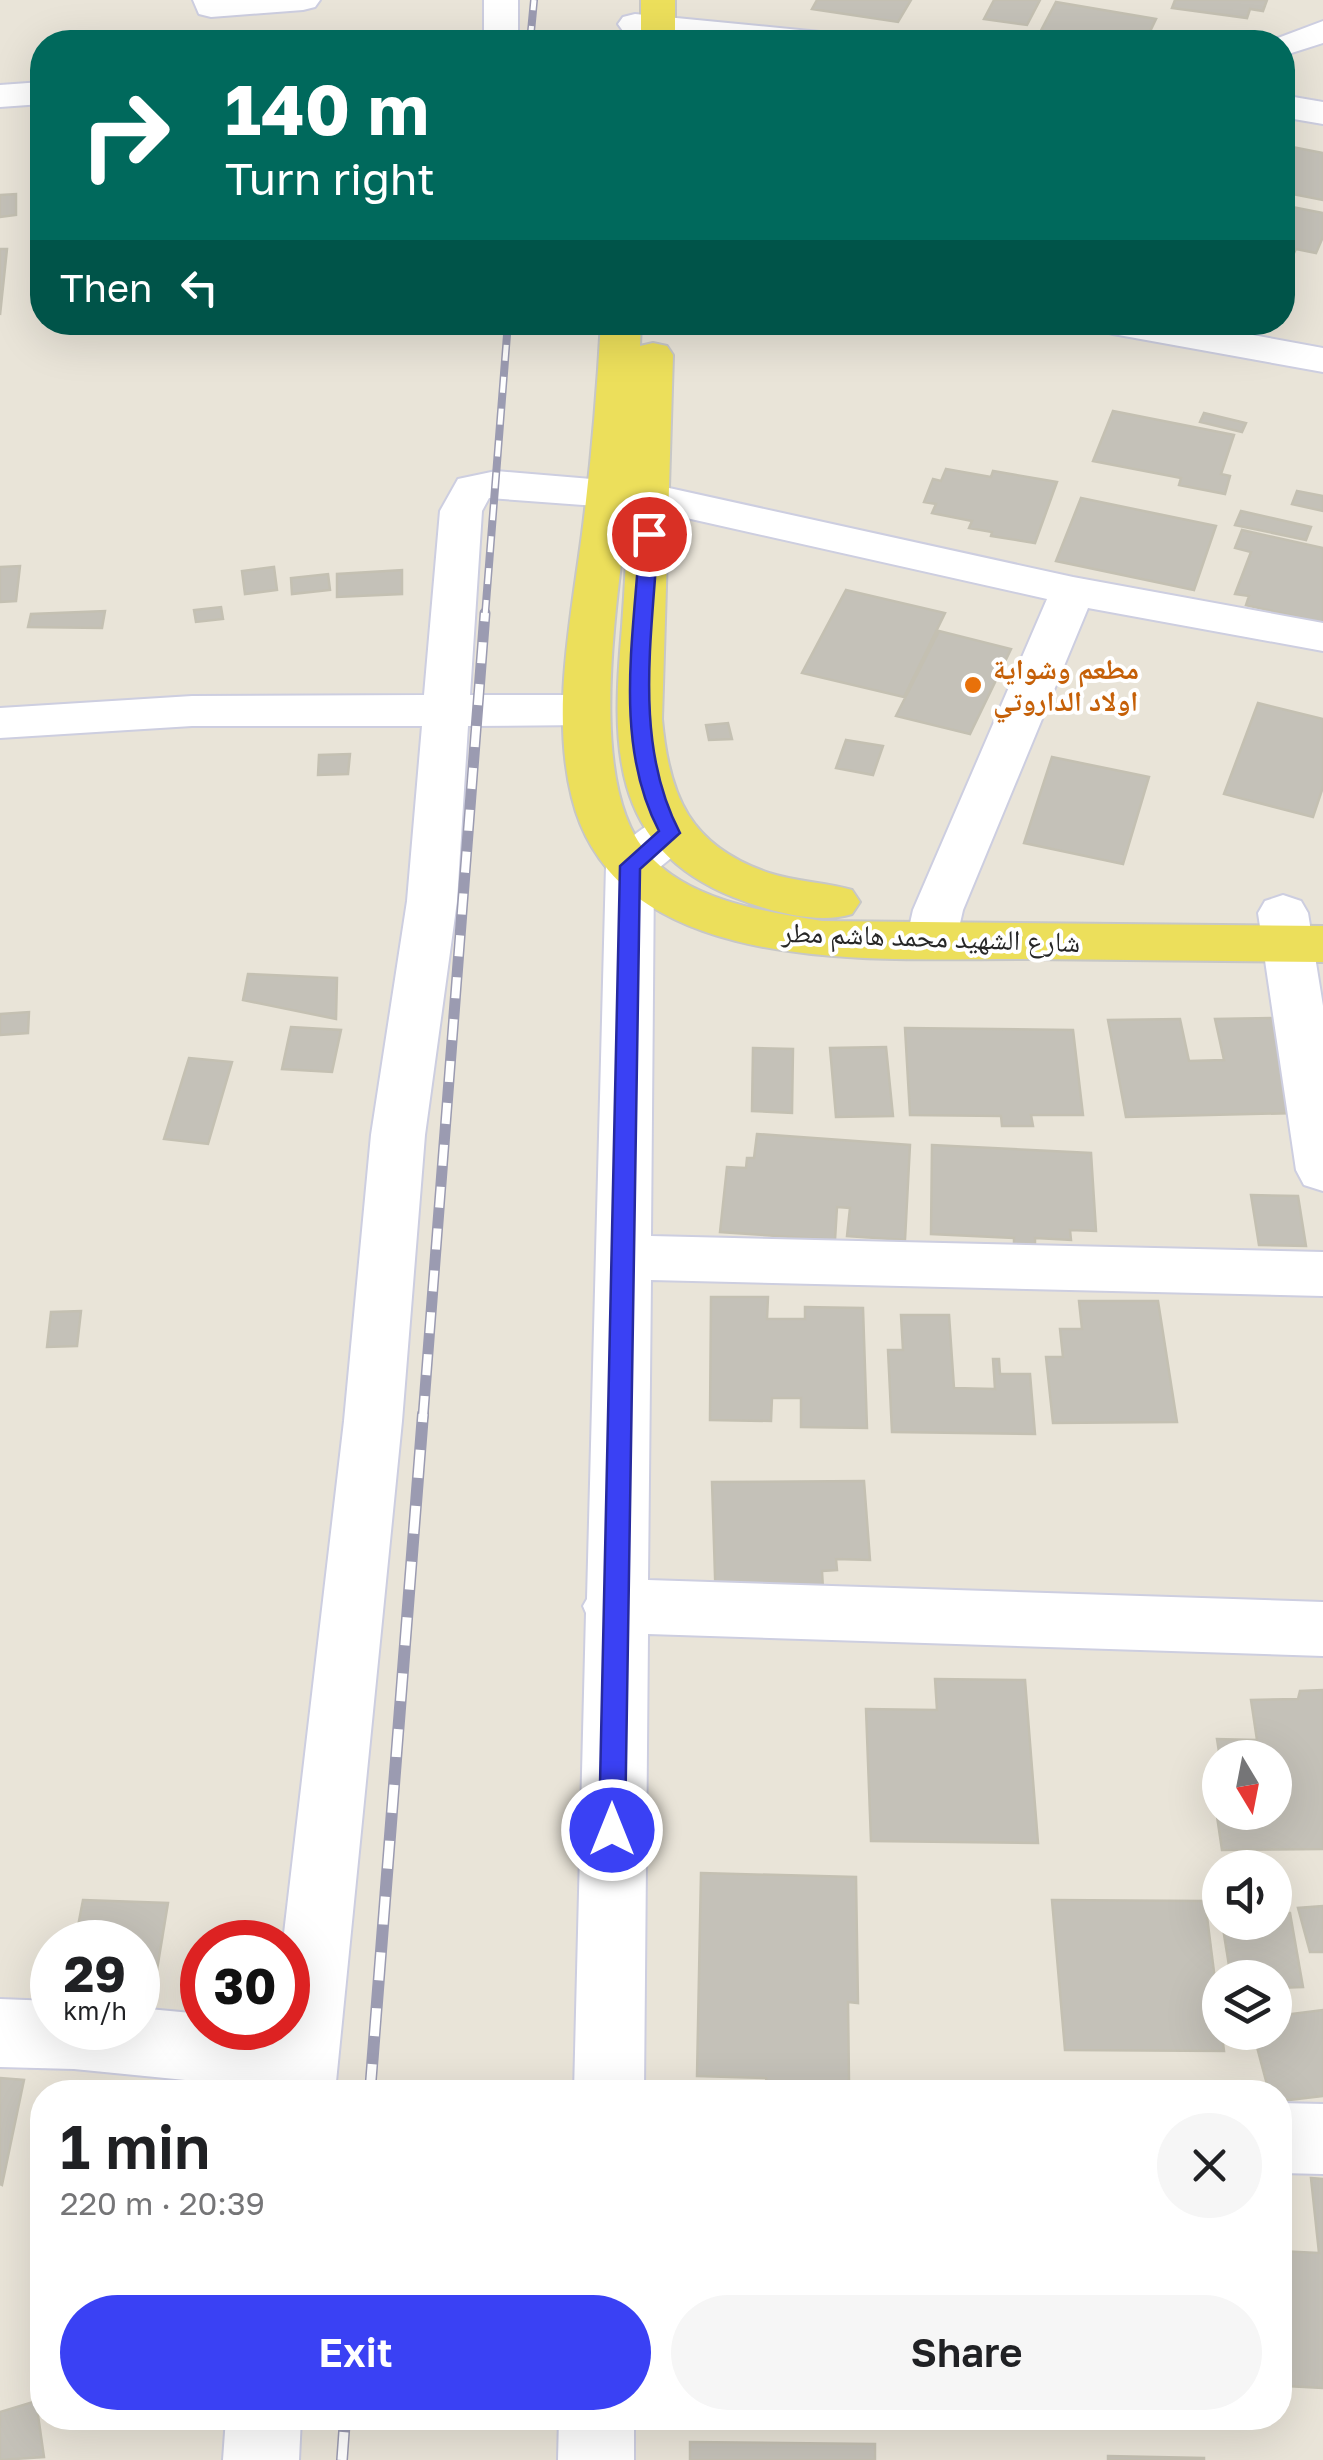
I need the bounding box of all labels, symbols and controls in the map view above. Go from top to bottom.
text: 140 m [225,66,429,150]
icon: right [60,70,190,200]
text: Turn right [225,151,435,205]
icon: left [172,260,227,315]
text: Then [60,265,152,310]
pin [607,492,692,577]
icon: arrive [622,507,677,562]
place label: مطعم وشواية اولاد الداروتي [993,652,1139,724]
marker: مطعم وشواية اولاد الداروتي [962,674,984,696]
street label: شارع الشهيد محمد هاشم مطر [780,915,1081,961]
north arrow [1202,1740,1292,1830]
map controls [1202,1740,1292,2050]
position arrow [560,1778,664,1882]
button: sound [1202,1850,1292,1940]
speed limit sign: 30 [180,1920,310,2050]
text: 29 [64,1943,126,2003]
button: layers [1202,1960,1292,2050]
text: km/h [63,1995,127,2026]
text: 1 min [60,2110,210,2182]
button: close [1157,2113,1262,2218]
text: 220 m · 20:39 [60,2184,265,2222]
button: Exit [60,2295,651,2410]
button: Share [671,2295,1262,2410]

